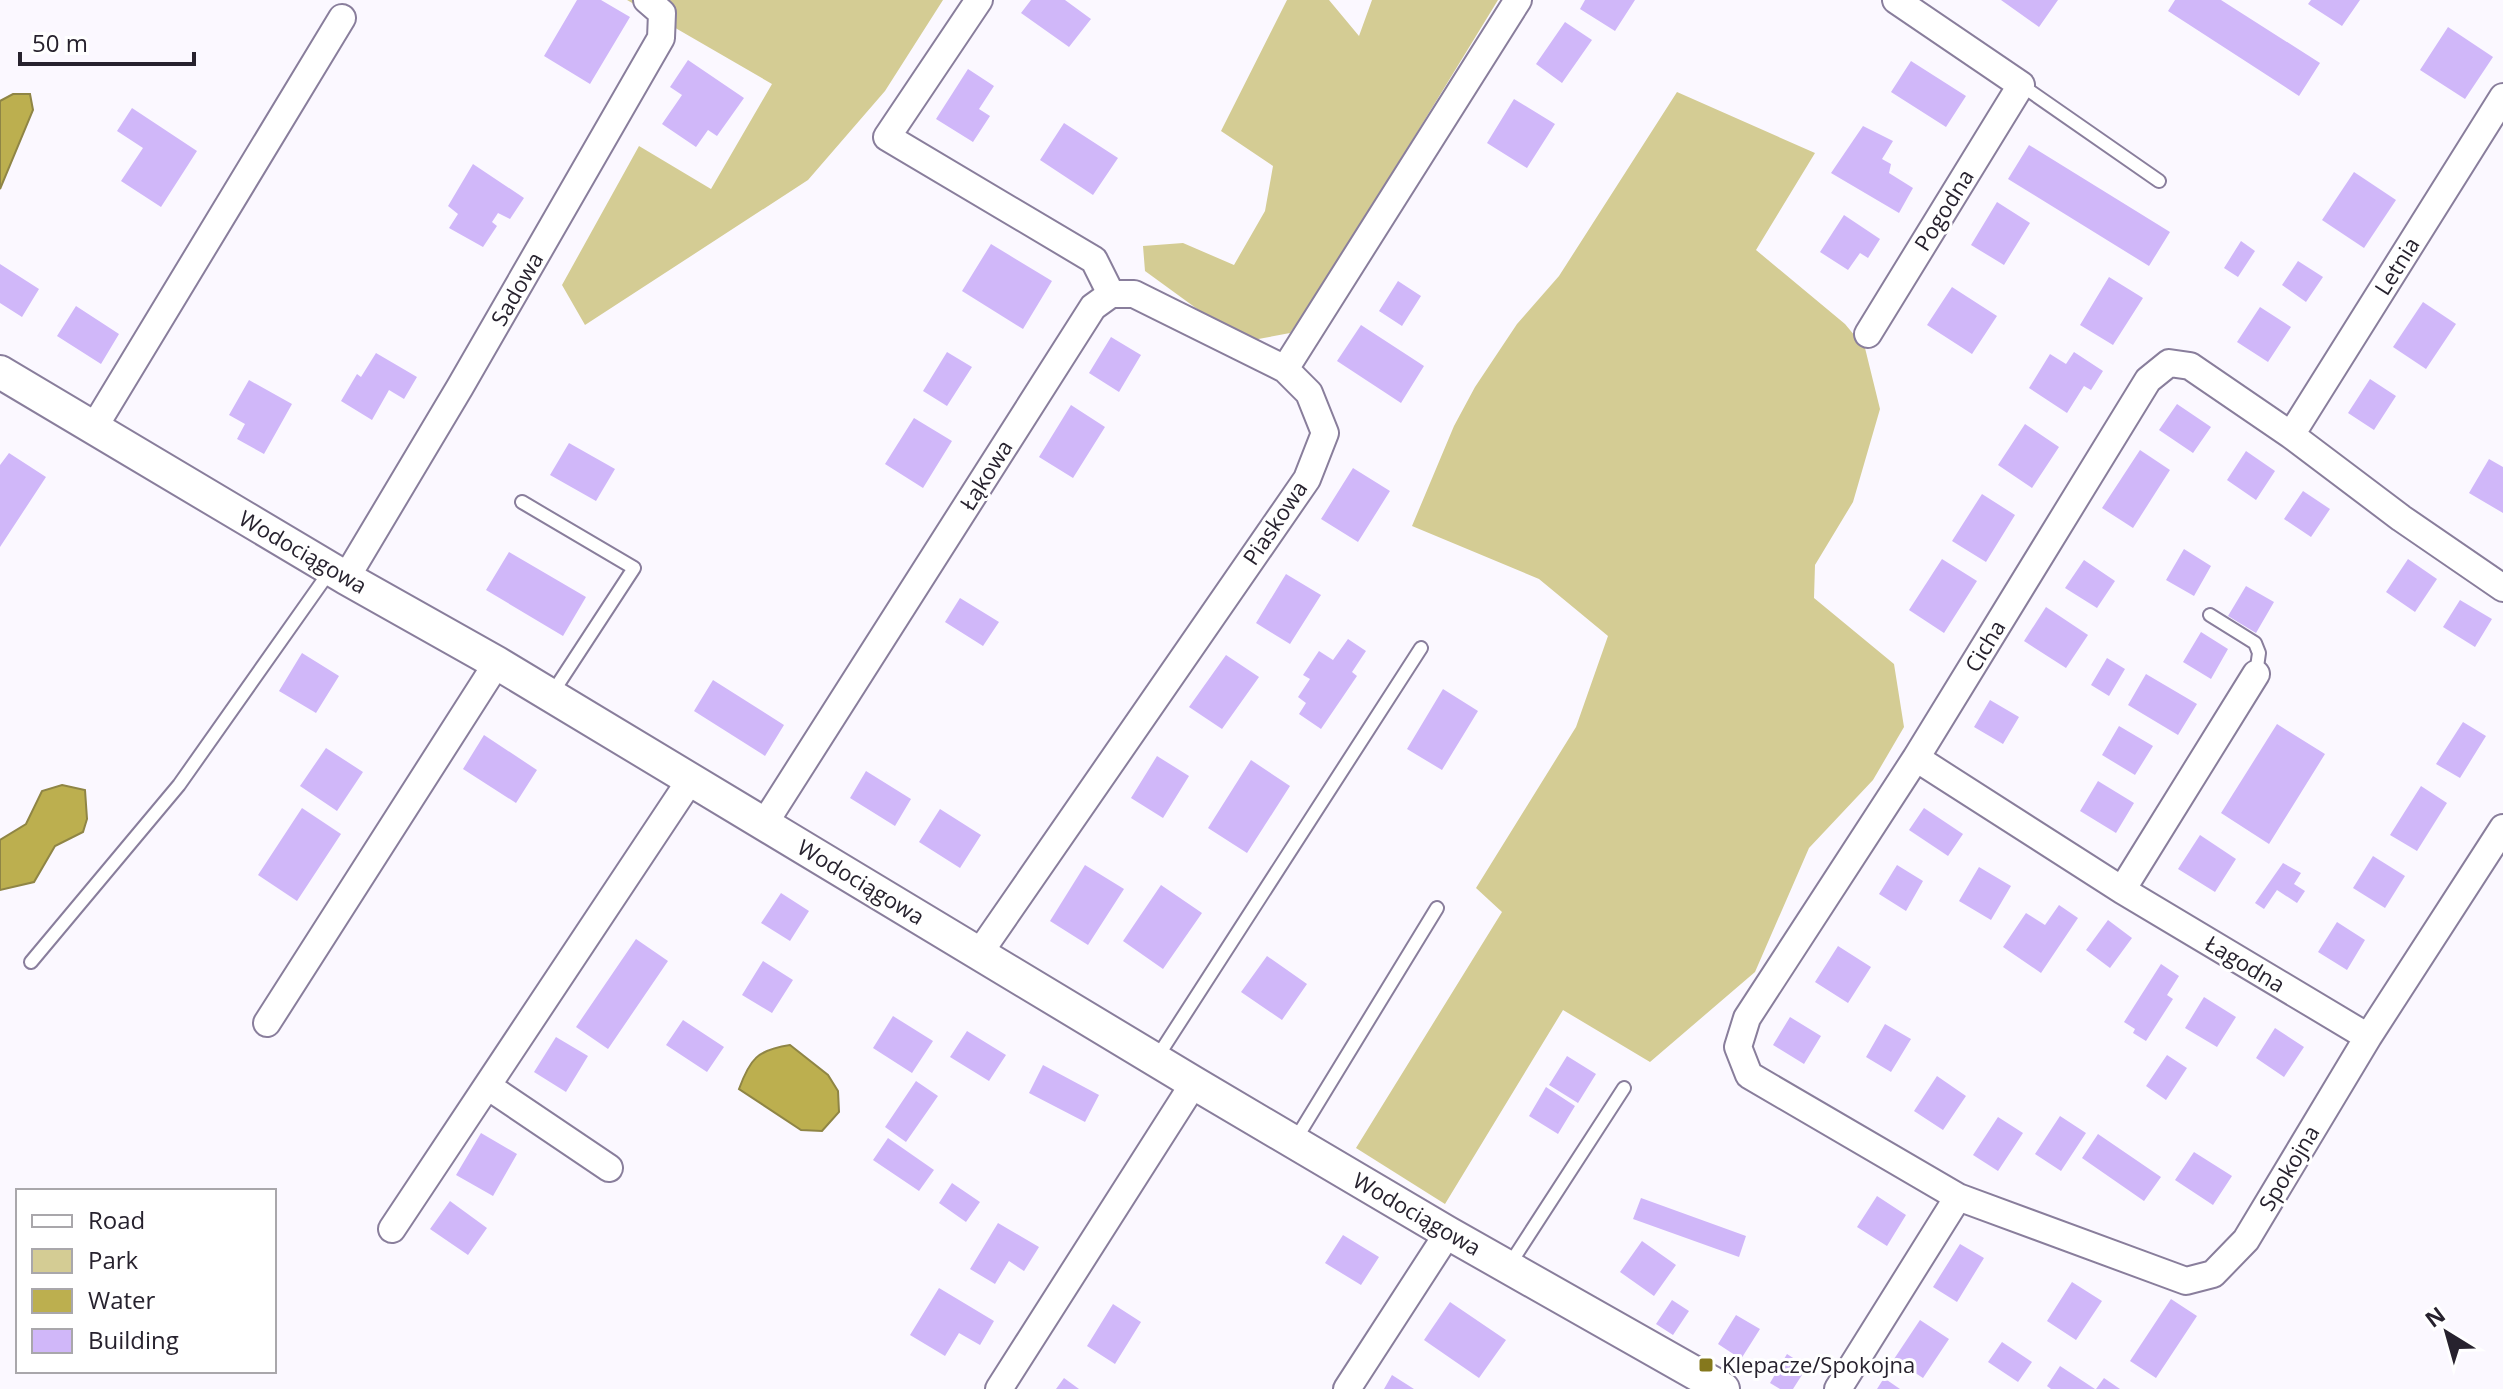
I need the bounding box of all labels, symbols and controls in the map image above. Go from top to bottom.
scale bar [20,16,194,66]
text: 50 m [32,26,88,59]
street label: Pogodna [1906,163,1980,256]
street label: Letnia [2367,231,2426,300]
street label: Sadowa [483,246,549,331]
street label: Łąkowa [952,434,1018,515]
street label: Piaskowa [1235,474,1313,570]
street label: Wodociągowa [234,502,373,600]
street label: Cicha [1957,614,2011,677]
street label: Wodociągowa [792,831,931,931]
street label: Łagodna [2200,928,2291,999]
street label: Spokojna [2251,1119,2325,1216]
street label: Wodociągowa [1348,1164,1487,1262]
legend [16,1189,276,1373]
text: Road [88,1203,145,1236]
text: Park [88,1243,139,1276]
text: Water [88,1283,156,1316]
north arrow [2407,1293,2487,1373]
text: N [2418,1299,2451,1334]
text: Building [88,1323,179,1356]
place label: Klepacze/Spokojna [1722,1349,1915,1379]
marker: Klepacze/Spokojna [1697,1356,1715,1374]

